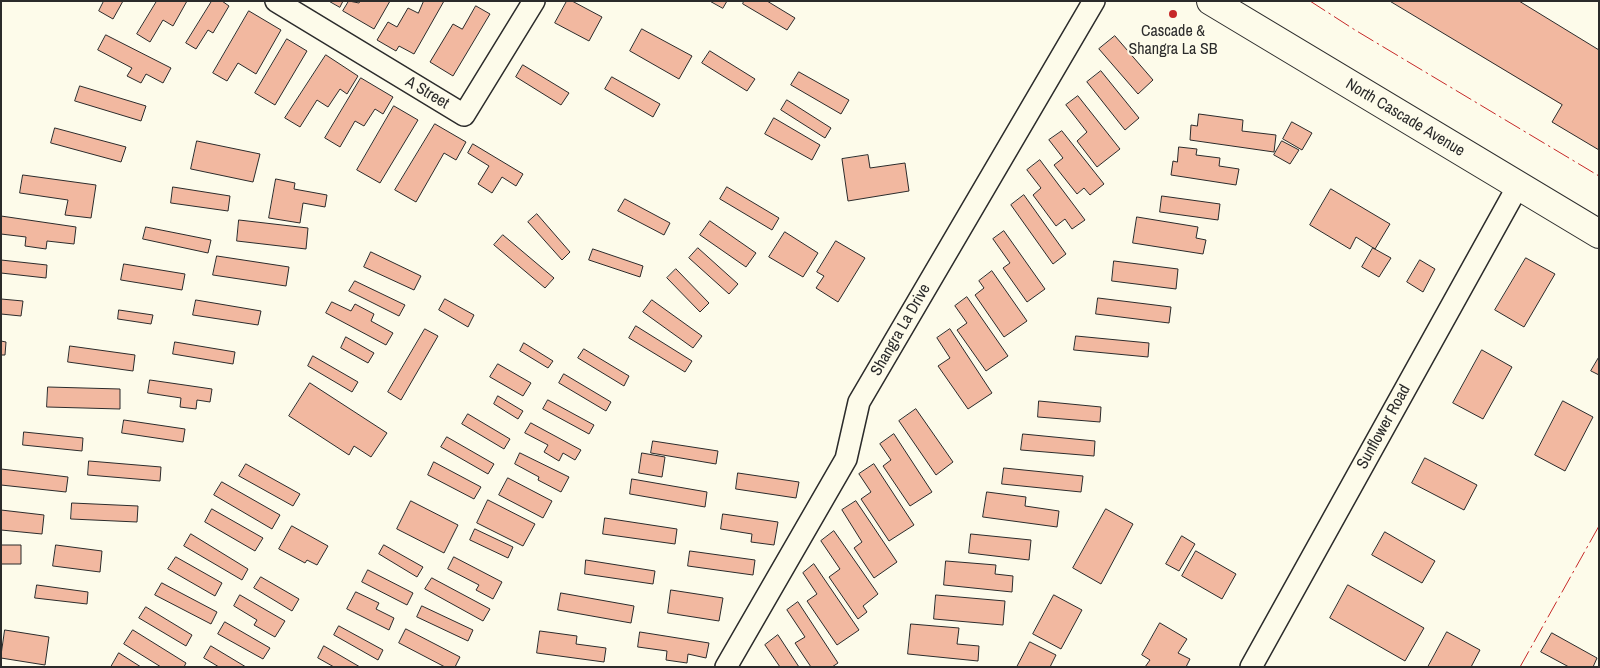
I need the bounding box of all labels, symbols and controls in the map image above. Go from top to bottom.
marker: Cascade & Shangra La SB [1167,8,1179,20]
place label: Cascade & Shangra La SB [1129,22,1217,60]
street label: A Street [402,73,452,113]
street label: North Cascade Avenue [1342,75,1468,161]
street label: Shangra La Drive [867,281,935,379]
street label: Sunflower Road [1353,382,1415,472]

